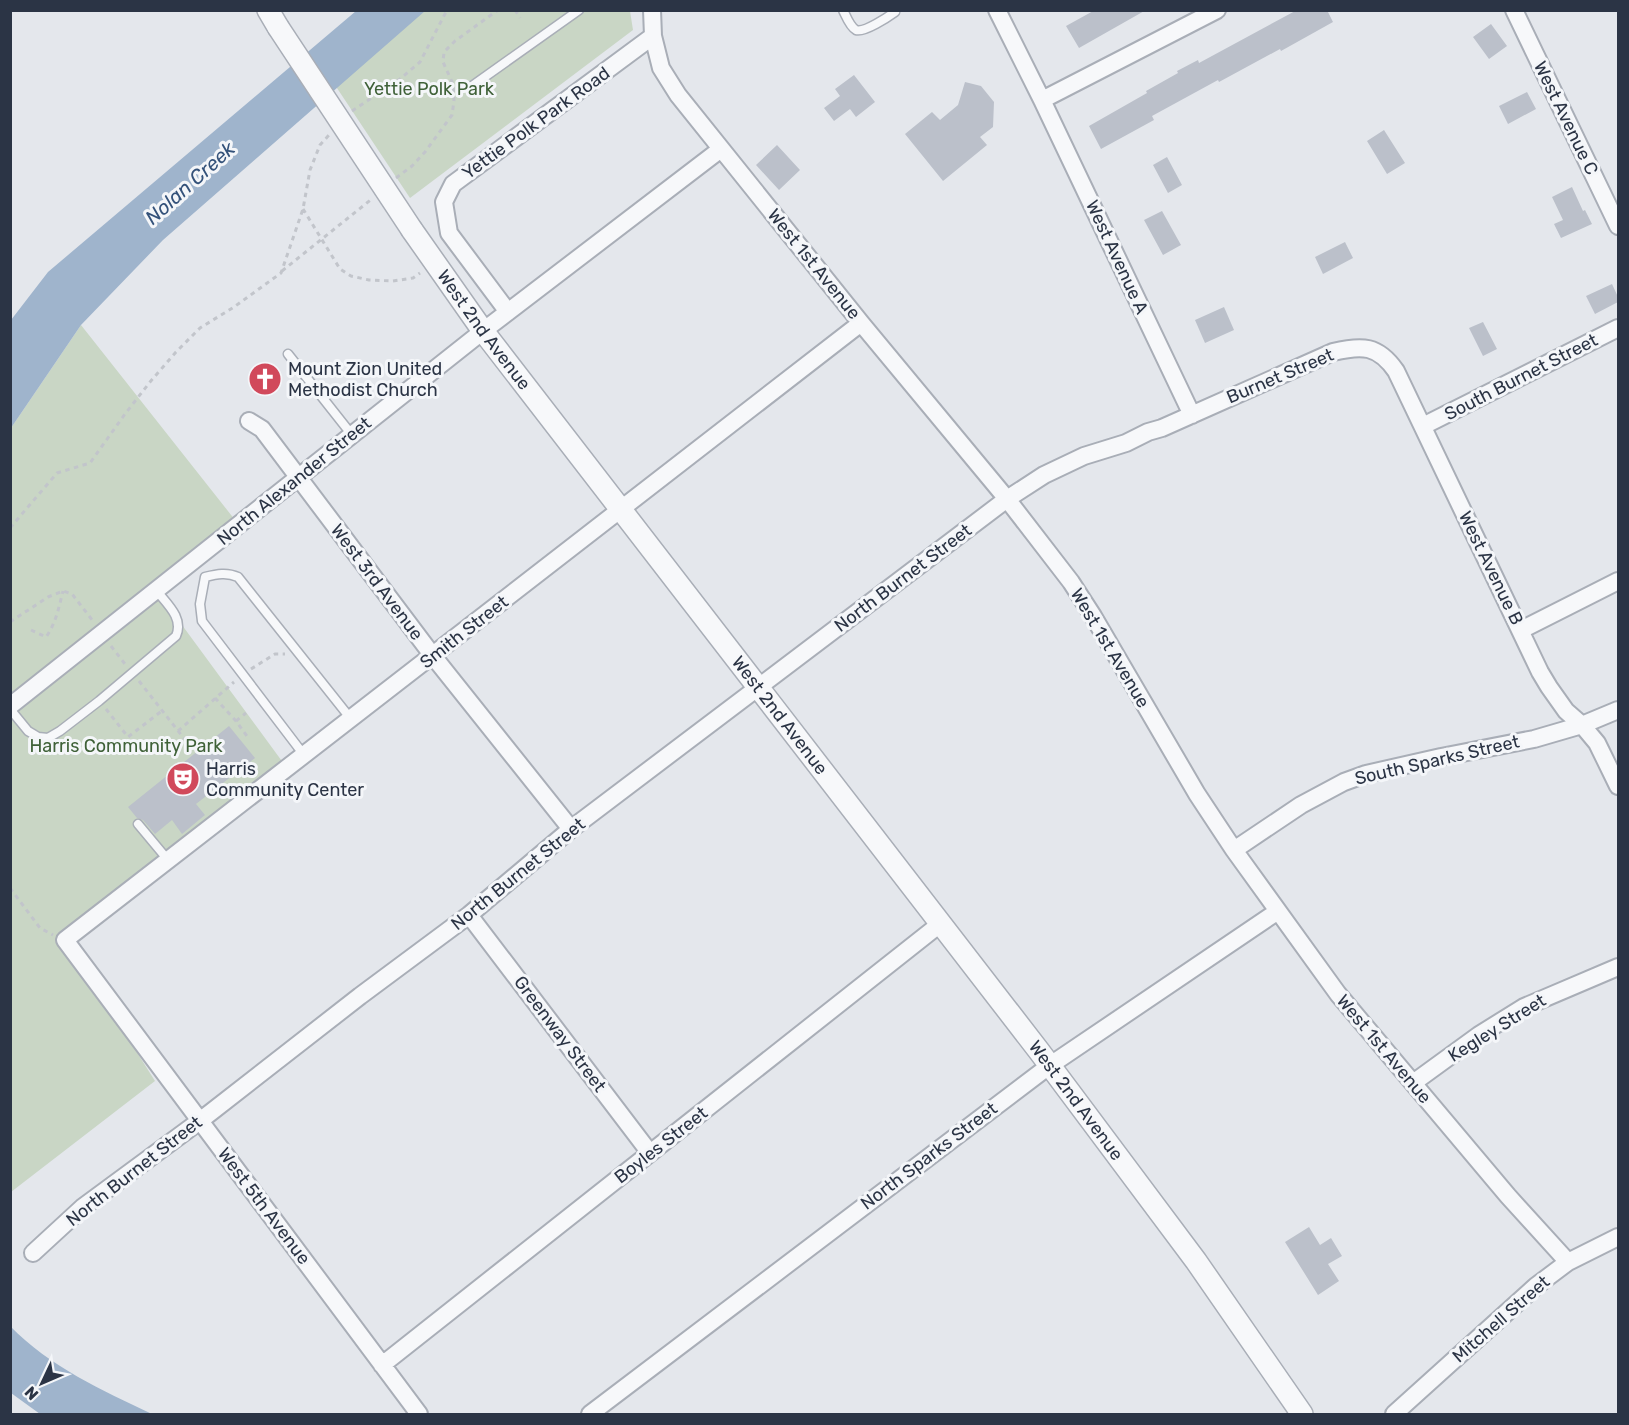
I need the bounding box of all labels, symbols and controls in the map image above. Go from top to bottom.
street label: West Avenue C [1529,58,1603,178]
street label: Yettie Polk Park Road [458,62,614,184]
park label: Yettie Polk Park [364,78,495,100]
water label: Nolan Creek [140,136,240,230]
street label: West Avenue A [1081,196,1153,318]
street label: West 1st Avenue [763,204,865,324]
street label: West 2nd Avenue [432,265,535,394]
street label: South Burnet Street [1441,329,1601,425]
street label: Burnet Street [1223,344,1337,408]
place label: Mount Zion United Methodist Church [288,358,442,401]
church icon: Mount Zion United Methodist Church [247,361,283,397]
street label: North Alexander Street [212,412,376,550]
street label: West Avenue B [1454,508,1528,628]
street label: North Burnet Street [830,519,976,637]
street label: West 3rd Avenue [326,520,428,644]
street label: West 1st Avenue [1066,584,1154,712]
street label: Smith Street [415,591,513,673]
street label: West 2nd Avenue [727,652,832,779]
street label: South Sparks Street [1353,730,1521,790]
park label: Harris Community Park [29,735,223,757]
place label: Harris Community Center [206,758,364,801]
theatre icon: Harris Community Center [165,761,201,797]
street label: North Burnet Street [446,813,590,935]
street label: Greenway Street [509,972,611,1096]
street label: Kegley Street [1444,989,1550,1067]
street label: West 1st Avenue [1332,990,1436,1108]
street label: West 2nd Avenue [1024,1036,1128,1165]
street label: North Sparks Street [856,1097,1002,1215]
street label: Boyles Street [610,1102,712,1188]
street label: North Burnet Street [62,1111,206,1231]
street label: West 5th Avenue [213,1143,315,1269]
street label: Mitchell Street [1448,1271,1554,1367]
north arrow [12,1353,72,1413]
text: N [21,1382,42,1404]

